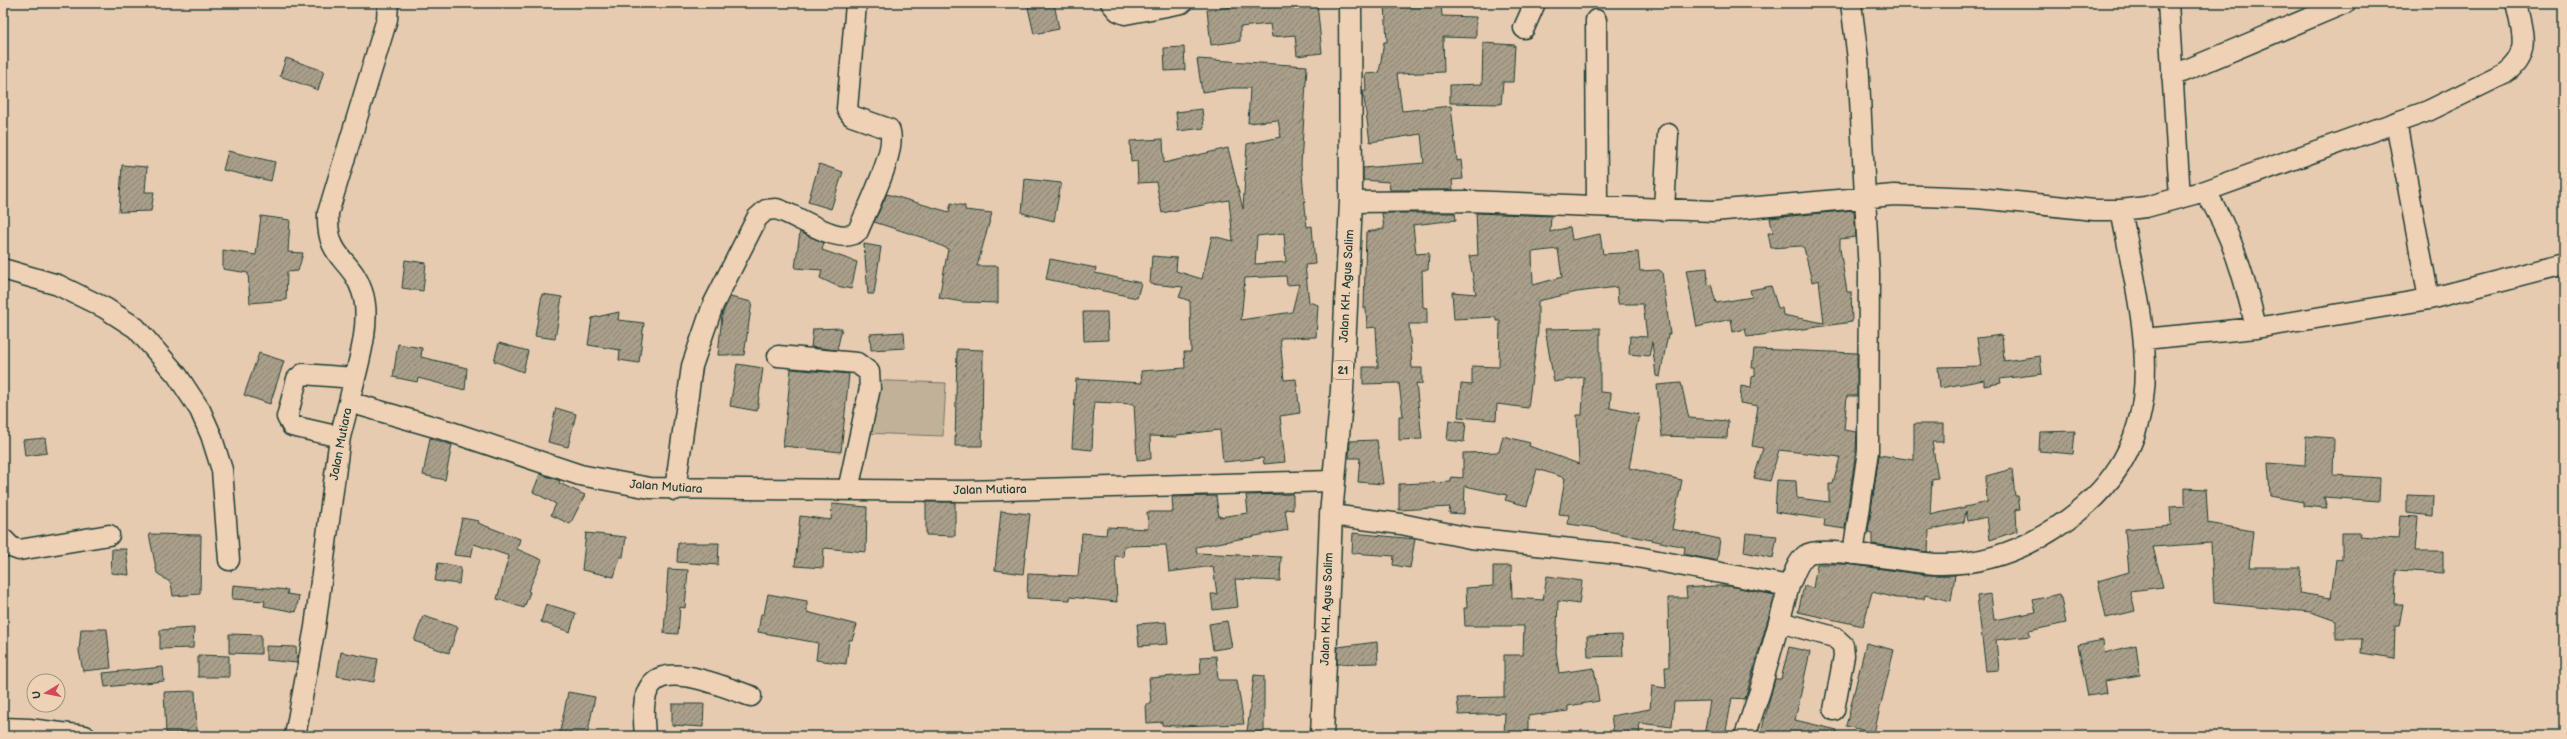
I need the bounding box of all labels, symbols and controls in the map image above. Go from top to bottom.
street label: Jalan KH. Agus Salim [1337,229,1357,343]
road number: 21 [1333,361,1353,379]
street label: Jalan Mutiara [327,406,355,481]
street label: Jalan Mutiara [629,477,703,497]
street label: Jalan Mutiara [953,482,1027,498]
street label: Jalan KH. Agus Salim [1318,552,1336,666]
north arrow [26,673,66,713]
text: U [30,690,44,700]

